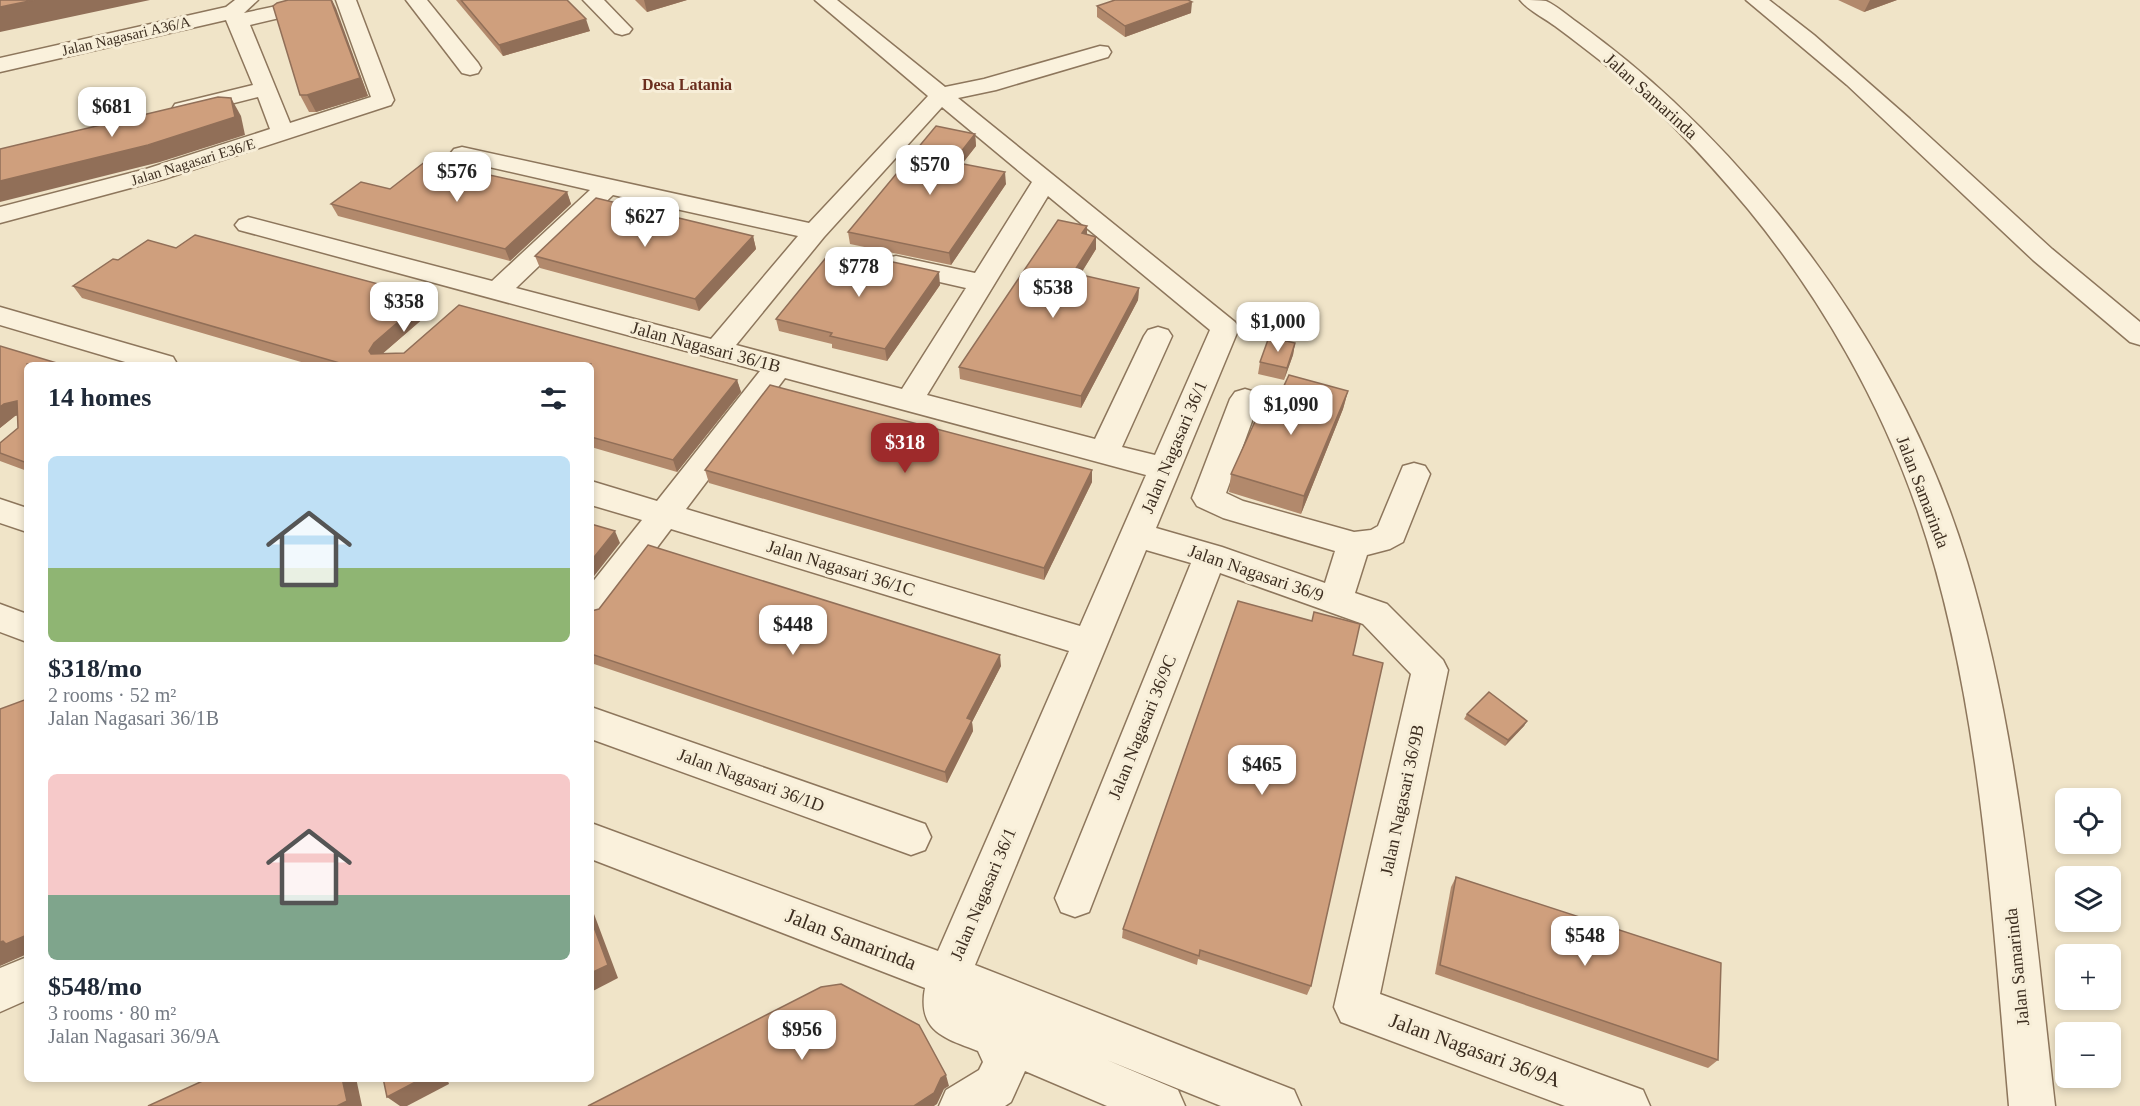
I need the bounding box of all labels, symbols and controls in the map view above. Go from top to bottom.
street label: Jalan Nagasari A36/A [60,13,192,59]
street label: Jalan Samarinda [1600,49,1702,143]
district label: Desa Latania [642,76,732,93]
pin: $681 [76,87,148,138]
text: $681 [92,95,132,117]
street label: Jalan Nagasari E36/E [129,135,257,189]
pin: $570 [894,145,966,196]
pin: $576 [421,152,493,203]
text: $570 [910,153,950,175]
text: $576 [437,160,477,182]
pin: $627 [609,197,681,248]
text: $627 [625,205,665,227]
pin: $778 [823,247,895,298]
text: $778 [839,255,879,277]
pin: $538 [1017,268,1089,319]
text: $538 [1033,276,1073,298]
pin: $358 [368,282,440,333]
text: $358 [384,290,424,312]
pin: $1,000 [1229,302,1327,353]
text: $1,000 [1251,310,1306,332]
street label: Jalan Nagasari 36/1B [629,317,783,377]
street label: Jalan Nagasari 36/1 [1137,378,1211,516]
icon: filters [537,382,570,415]
text: 14 homes [48,383,151,412]
pin: $1,090 [1242,385,1340,436]
text: $1,090 [1264,393,1319,415]
pin: $318 [869,423,941,474]
text: $318 [885,431,925,453]
street label: Jalan Samarinda [1892,433,1954,551]
icon: home [255,495,363,603]
street label: Jalan Nagasari 36/1C [764,536,918,600]
street label: Jalan Nagasari 36/9 [1186,540,1326,606]
pin: $448 [757,605,829,656]
text: $448 [773,613,813,635]
street label: Jalan Nagasari 36/9C [1104,652,1180,802]
text: $318/mo [48,654,142,683]
text: 2 rooms · 52 m² [48,684,176,706]
text: Jalan Nagasari 36/1B [48,707,219,729]
street label: Jalan Nagasari 36/9B [1376,723,1428,877]
street label: Jalan Nagasari 36/1D [675,744,827,816]
pin: $465 [1226,745,1298,796]
text: $465 [1242,753,1282,775]
map controls [2055,788,2121,1088]
button: locate [2055,788,2121,854]
icon: home [255,813,363,921]
street label: Jalan Nagasari 36/1 [946,825,1020,963]
button: layers [2055,866,2121,932]
street label: Jalan Samarinda [782,903,920,975]
street label: Jalan Samarinda [2001,907,2033,1027]
pin: $548 [1549,916,1621,967]
text: $548 [1565,924,1605,946]
button: + [2055,944,2121,1010]
text: $548/mo [48,972,142,1001]
text: 3 rooms · 80 m² [48,1002,176,1024]
street label: Jalan Nagasari 36/9A [1386,1008,1565,1092]
pin: $956 [766,1010,838,1061]
text: $956 [782,1018,822,1040]
button: − [2055,1022,2121,1088]
text: Jalan Nagasari 36/9A [48,1025,220,1047]

